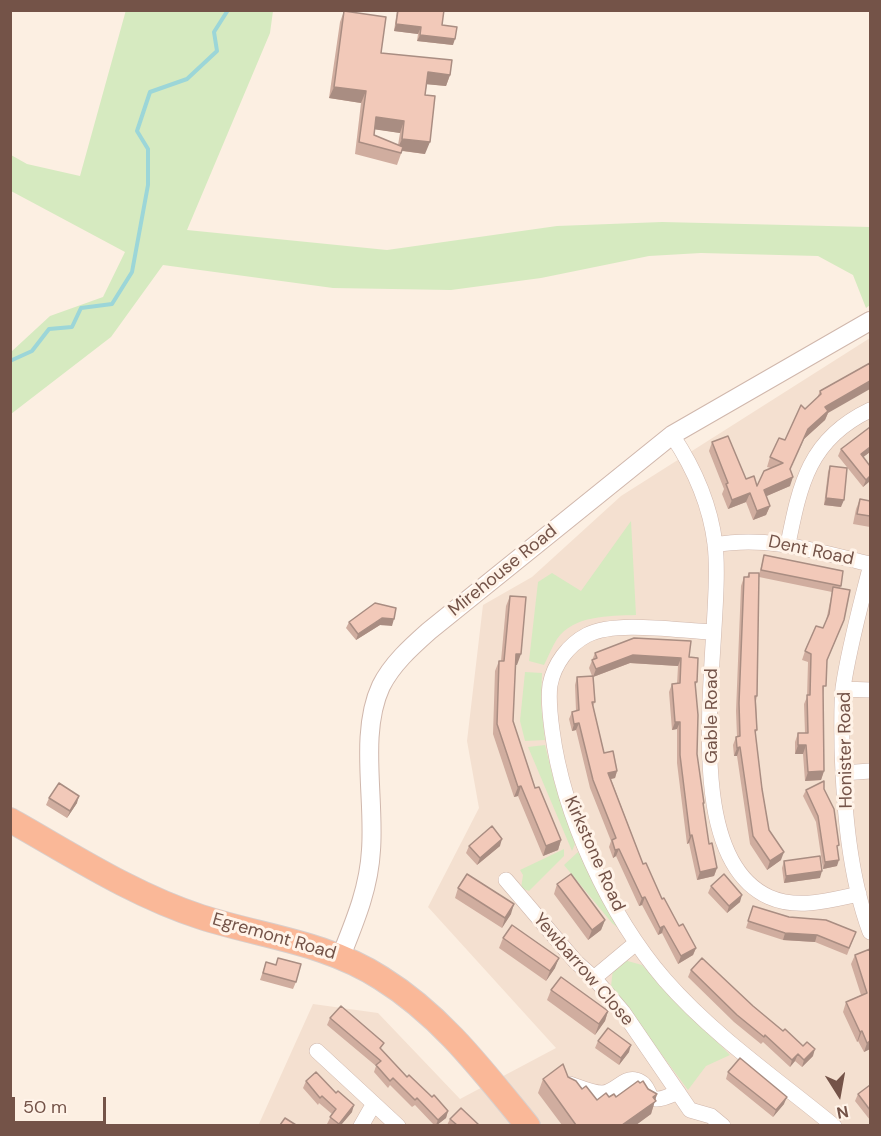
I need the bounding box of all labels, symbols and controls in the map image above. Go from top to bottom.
street label: Mirehouse Road [444,521,562,621]
street label: Dent Road [766,531,856,571]
street label: Gable Road [701,668,723,764]
street label: Honister Road [834,692,858,808]
street label: Kirkstone Road [559,793,629,915]
street label: Egremont Road [210,909,338,965]
street label: Yewbarrow Close [528,909,638,1031]
north arrow [809,1064,869,1124]
scale bar [15,1085,110,1123]
text: 50 m [23,1095,67,1119]
text: N [835,1101,850,1124]

